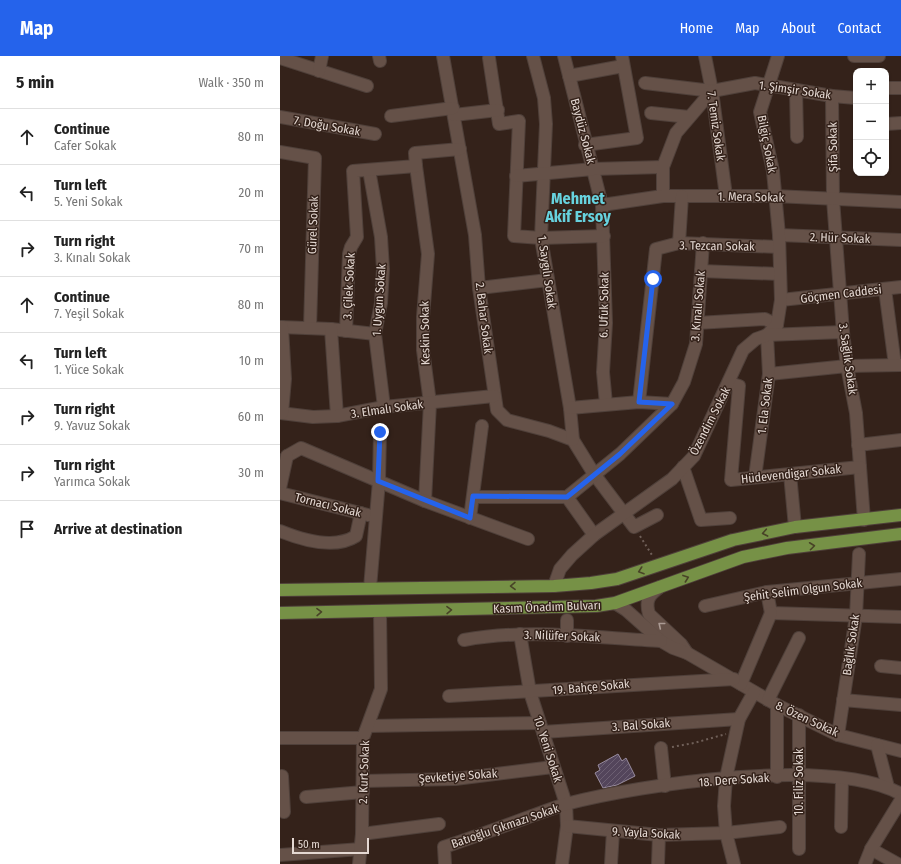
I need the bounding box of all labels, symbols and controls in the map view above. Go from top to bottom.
text: Map [20,17,53,40]
text: Home [680,20,713,37]
text: Map [735,20,759,37]
text: About [781,20,816,37]
text: Contact [838,20,881,37]
map controls [853,68,889,176]
button: + [853,68,889,104]
text: 5 min [16,72,54,93]
text: Walk · 350 m [198,75,264,90]
street label: 1. Şimşir Sokak [758,78,832,102]
street label: 7. Temiz Sokak [704,90,728,162]
street label: Baydüz Sokak [568,97,599,166]
button: − [853,104,889,140]
street label: 7. Doğu Sokak [293,113,362,139]
street label: Bilgiç Sokak [755,114,780,174]
text: Continue [54,120,110,138]
street label: Şifa Sokak [826,121,840,172]
icon: ahead [16,126,38,148]
text: 80 m [238,129,264,144]
text: Cafer Sokak [54,138,116,153]
button: locate [853,140,889,176]
text: Turn left [54,176,107,194]
icon: left [16,182,38,204]
text: 20 m [238,185,264,200]
district label: Mehmet Akif Ersoy [544,189,611,226]
street label: 1. Mera Sokak [718,189,785,205]
text: 5. Yeni Sokak [54,194,123,209]
street label: Gürel Sokak [305,195,321,254]
street label: 2. Hür Sokak [810,230,871,246]
text: Turn right [54,232,115,250]
street label: 1. Saygılı Sokak [535,234,559,310]
icon: right [16,238,38,260]
street label: 3. Tezcan Sokak [679,238,755,254]
text: 70 m [239,241,264,256]
text: 3. Kınalı Sokak [54,250,130,265]
street label: 3. Çilek Sokak [340,252,358,320]
street label: 1. Uygun Sokak [369,263,389,337]
route start [644,270,662,288]
street label: 3. Kınalı Sokak [688,270,708,342]
street label: 6. Ufuk Sokak [596,272,612,338]
street label: 2. Bahar Sokak [473,282,495,355]
street label: Göçmen Caddesi [800,282,882,306]
text: Continue [54,288,110,306]
icon: ahead [16,294,38,316]
text: 80 m [238,297,264,312]
street label: Keskin Sokak [417,300,433,365]
text: 7. Yeşil Sokak [54,306,124,321]
street label: 3. Sağlık Sokak [836,322,860,396]
text: Turn left [54,344,107,362]
icon: left [16,350,38,372]
text: 10 m [239,353,264,368]
text: 1. Yüce Sokak [54,362,124,377]
street label: 1. Ela Sokak [755,377,775,435]
street label: Özendim Sokak [685,383,733,458]
street label: 3. Elmalı Sokak [350,397,424,421]
text: Turn right [54,400,115,418]
icon: right [16,406,38,428]
text: 60 m [238,409,264,424]
text: 9. Yavuz Sokak [54,418,130,433]
route end [371,423,389,441]
text: Turn right [54,456,115,474]
icon: right [16,462,38,484]
street label: Hüdevendigar Sokak [740,462,842,486]
text: 30 m [238,465,264,480]
text: Yarımca Sokak [54,474,130,489]
street label: Tornacı Sokak [293,490,363,520]
icon: arrive [16,518,38,540]
text: Arrive at destination [54,520,182,538]
one-way arrow [762,529,768,537]
one-way arrow [809,541,815,550]
one-way arrow [638,566,645,575]
one-way arrow [683,574,690,582]
street label: Şehit Selim Olgun Sokak [743,576,863,604]
one-way arrow [510,582,516,590]
street label: Kasım Önadım Bulvarı [493,596,601,616]
one-way arrow [446,605,452,614]
one-way arrow [316,608,322,616]
street label: Bağlık Sokak [840,613,862,677]
one-way arrow [658,623,665,630]
street label: 3. Nilüfer Sokak [524,628,601,644]
street label: 19. Bahçe Sokak [552,677,631,697]
street label: 8. Özen Sokak [773,697,842,740]
street label: 10. Yeni Sokak [531,714,565,784]
street label: 3. Bal Sokak [611,716,671,734]
street label: 2. Kurt Sokak [356,740,372,804]
street label: 10. Filiz Sokak [792,748,806,816]
street label: Şevketiye Sokak [418,766,498,786]
street label: 18. Dere Sokak [698,771,770,789]
street label: Batıoğlu Çıkmazı Sokak [449,801,561,851]
street label: 9. Yayla Sokak [612,824,681,842]
scale bar [292,836,369,855]
text: 50 m [298,838,320,851]

